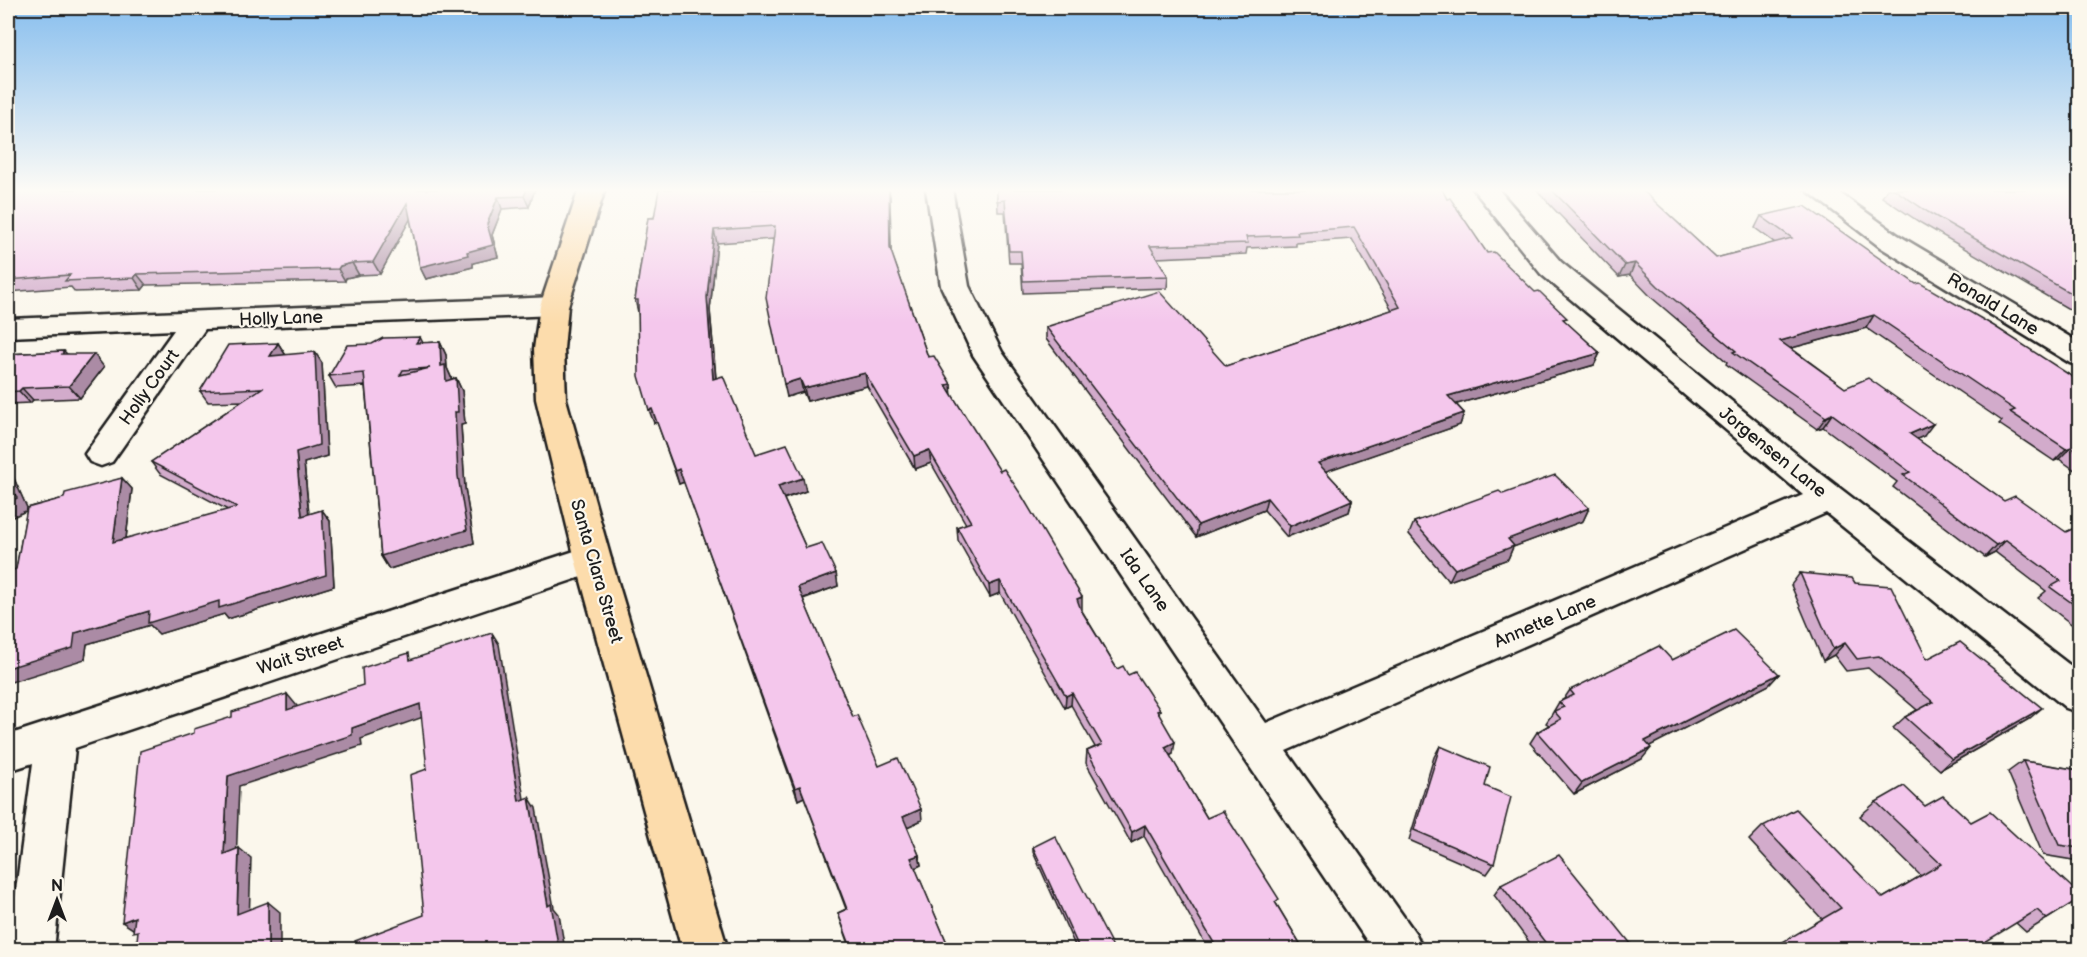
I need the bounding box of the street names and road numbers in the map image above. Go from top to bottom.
street label: Ronald Lane [1943,269,2043,340]
street label: Holly Lane [239,307,324,330]
street label: Holly Court [115,345,184,429]
street label: Jorgensen Lane [1715,403,1831,502]
street label: Santa Clara Street [566,497,627,646]
street label: Ida Lane [1115,545,1174,616]
street label: Annette Lane [1491,590,1600,652]
street label: Wait Street [254,632,346,679]

